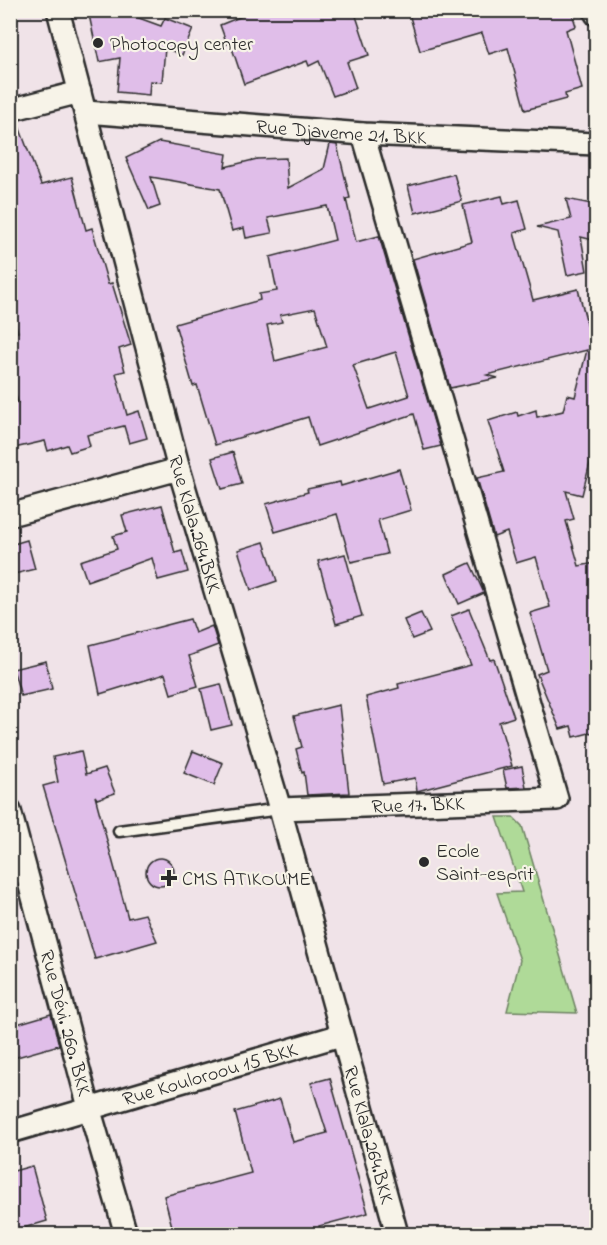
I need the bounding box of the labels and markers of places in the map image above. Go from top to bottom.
place label: Photocopy center [110,31,254,60]
marker: Photocopy center [91,36,105,50]
place label: Ecole Saint-esprit [436,838,534,890]
marker: Ecole Saint-esprit [417,855,431,869]
place label: CMS ATIKOUME [182,866,311,895]
marker: CMS ATIKOUME [160,869,178,887]

